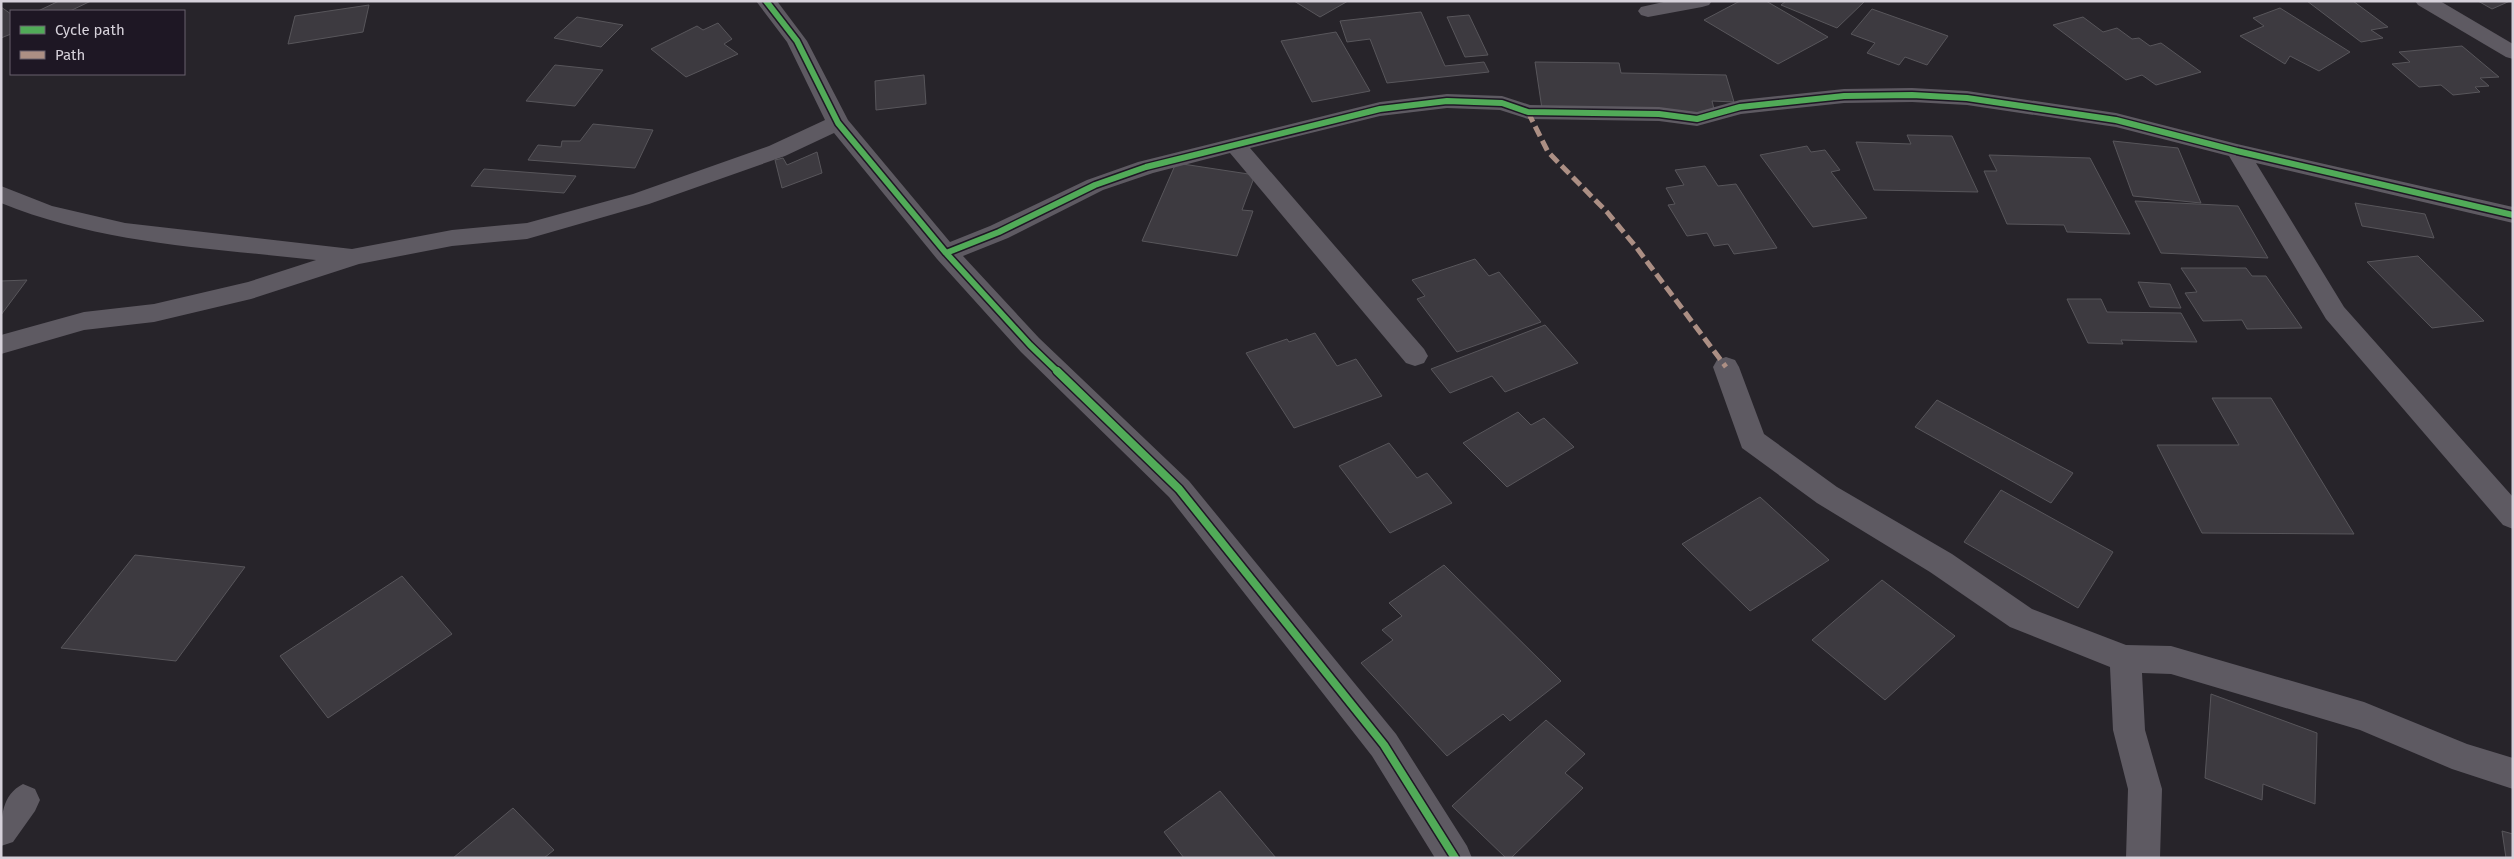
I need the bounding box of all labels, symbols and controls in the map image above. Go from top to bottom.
legend [10,10,185,75]
text: Cycle path [55,21,125,39]
text: Path [55,46,85,64]

